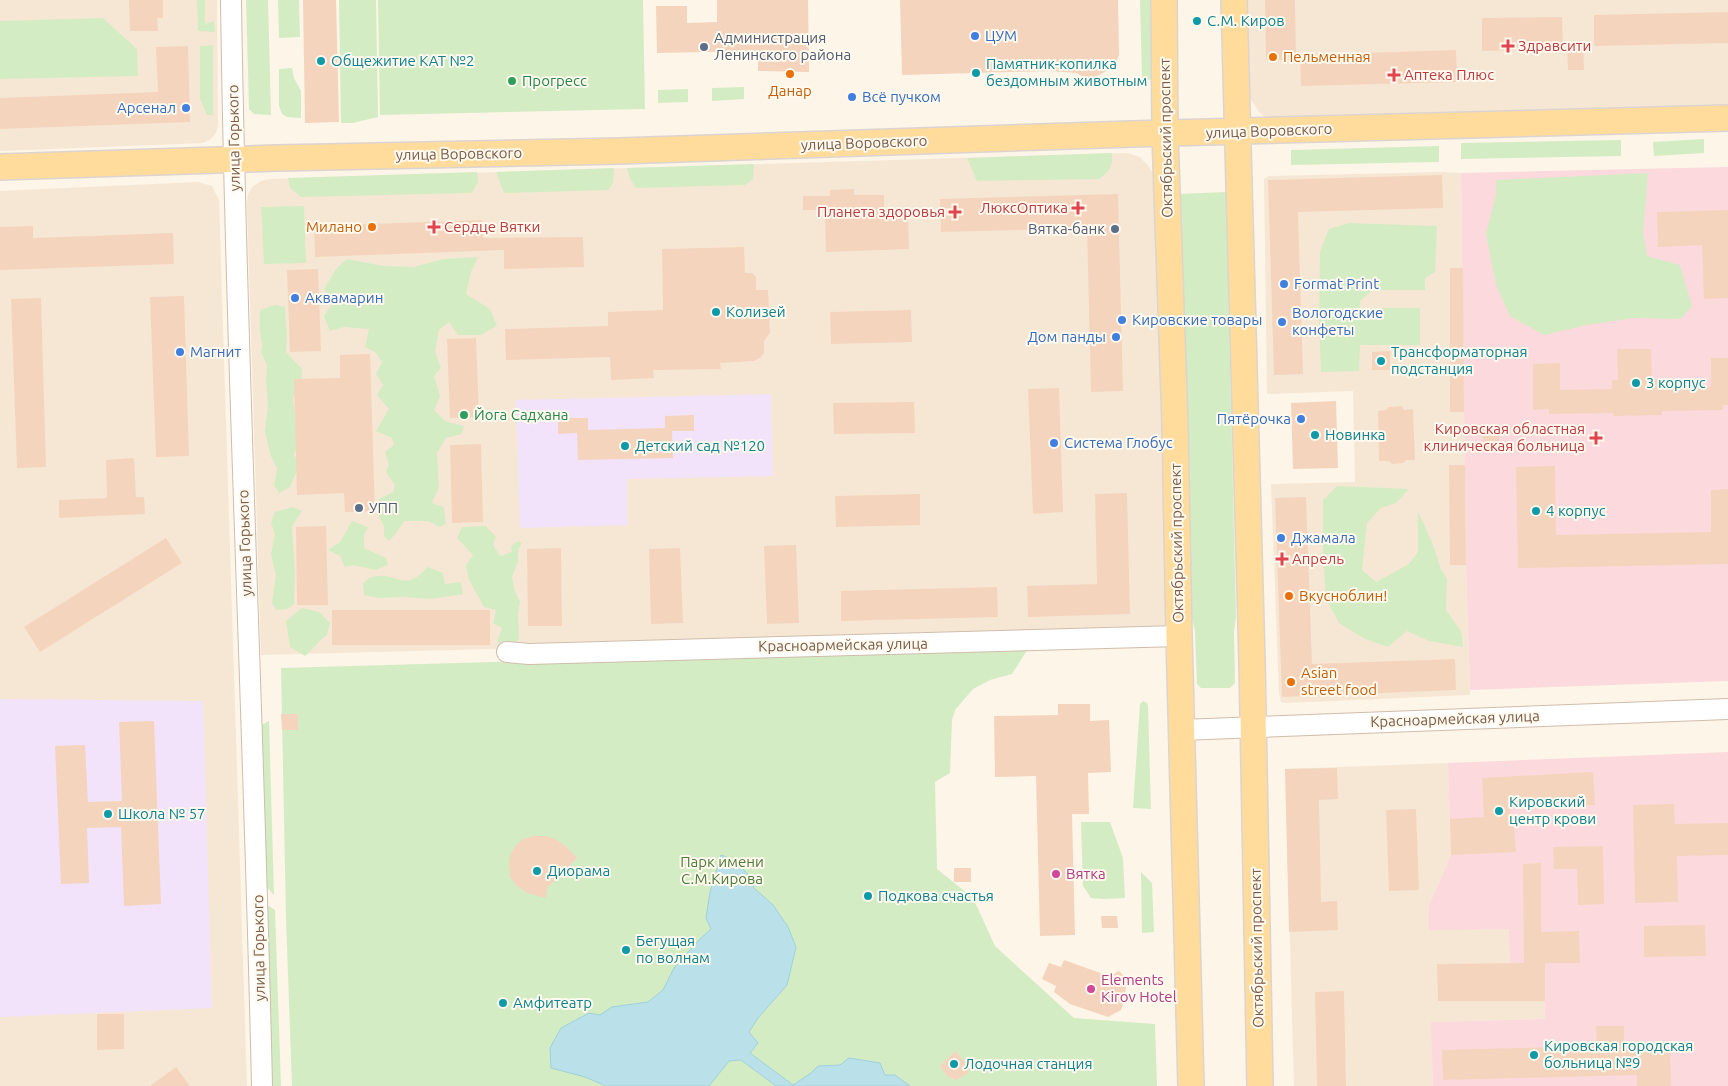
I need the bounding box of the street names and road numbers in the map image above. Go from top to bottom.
street label: Октябрьский проспект [1156,58,1175,218]
street label: улица Горького [224,84,243,192]
street label: улица Воровского [1205,120,1333,141]
street label: улица Воровского [800,132,928,153]
street label: улица Воровского [396,144,522,163]
street label: Октябрьский проспект [1167,463,1186,623]
street label: улица Горького [234,489,255,597]
street label: Красноармейская улица [758,635,928,654]
street label: Красноармейская улица [1370,707,1540,730]
street label: Октябрьский проспект [1247,868,1266,1028]
street label: улица Горького [249,894,268,1002]

